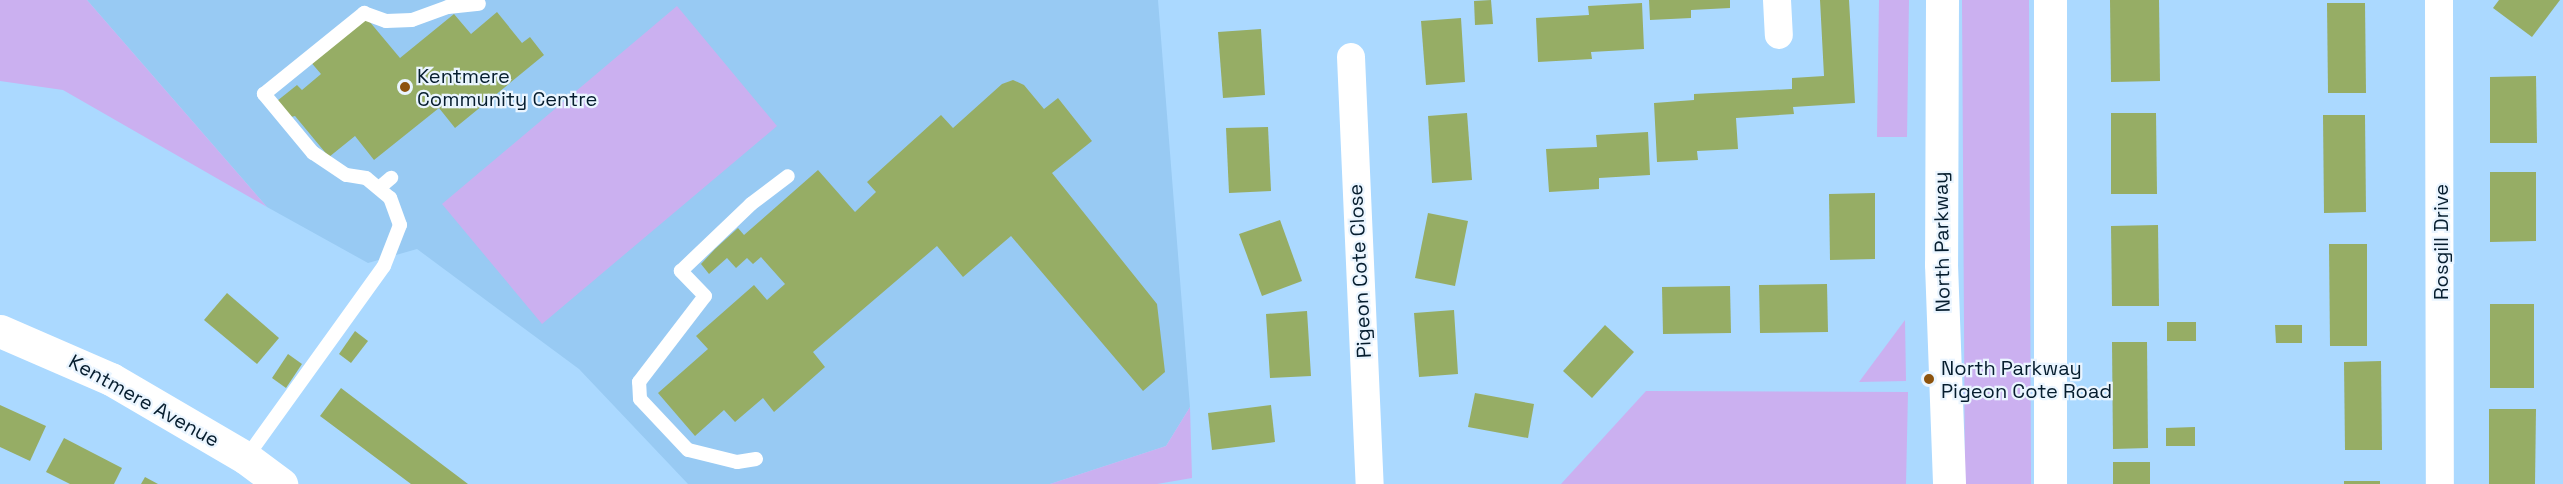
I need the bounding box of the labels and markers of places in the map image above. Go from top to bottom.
place label: Kentmere Community Centre [417,64,597,111]
marker: Kentmere Community Centre [398,80,412,94]
place label: North Parkway Pigeon Cote Road [1941,356,2112,403]
marker: North Parkway Pigeon Cote Road [1922,372,1936,386]

